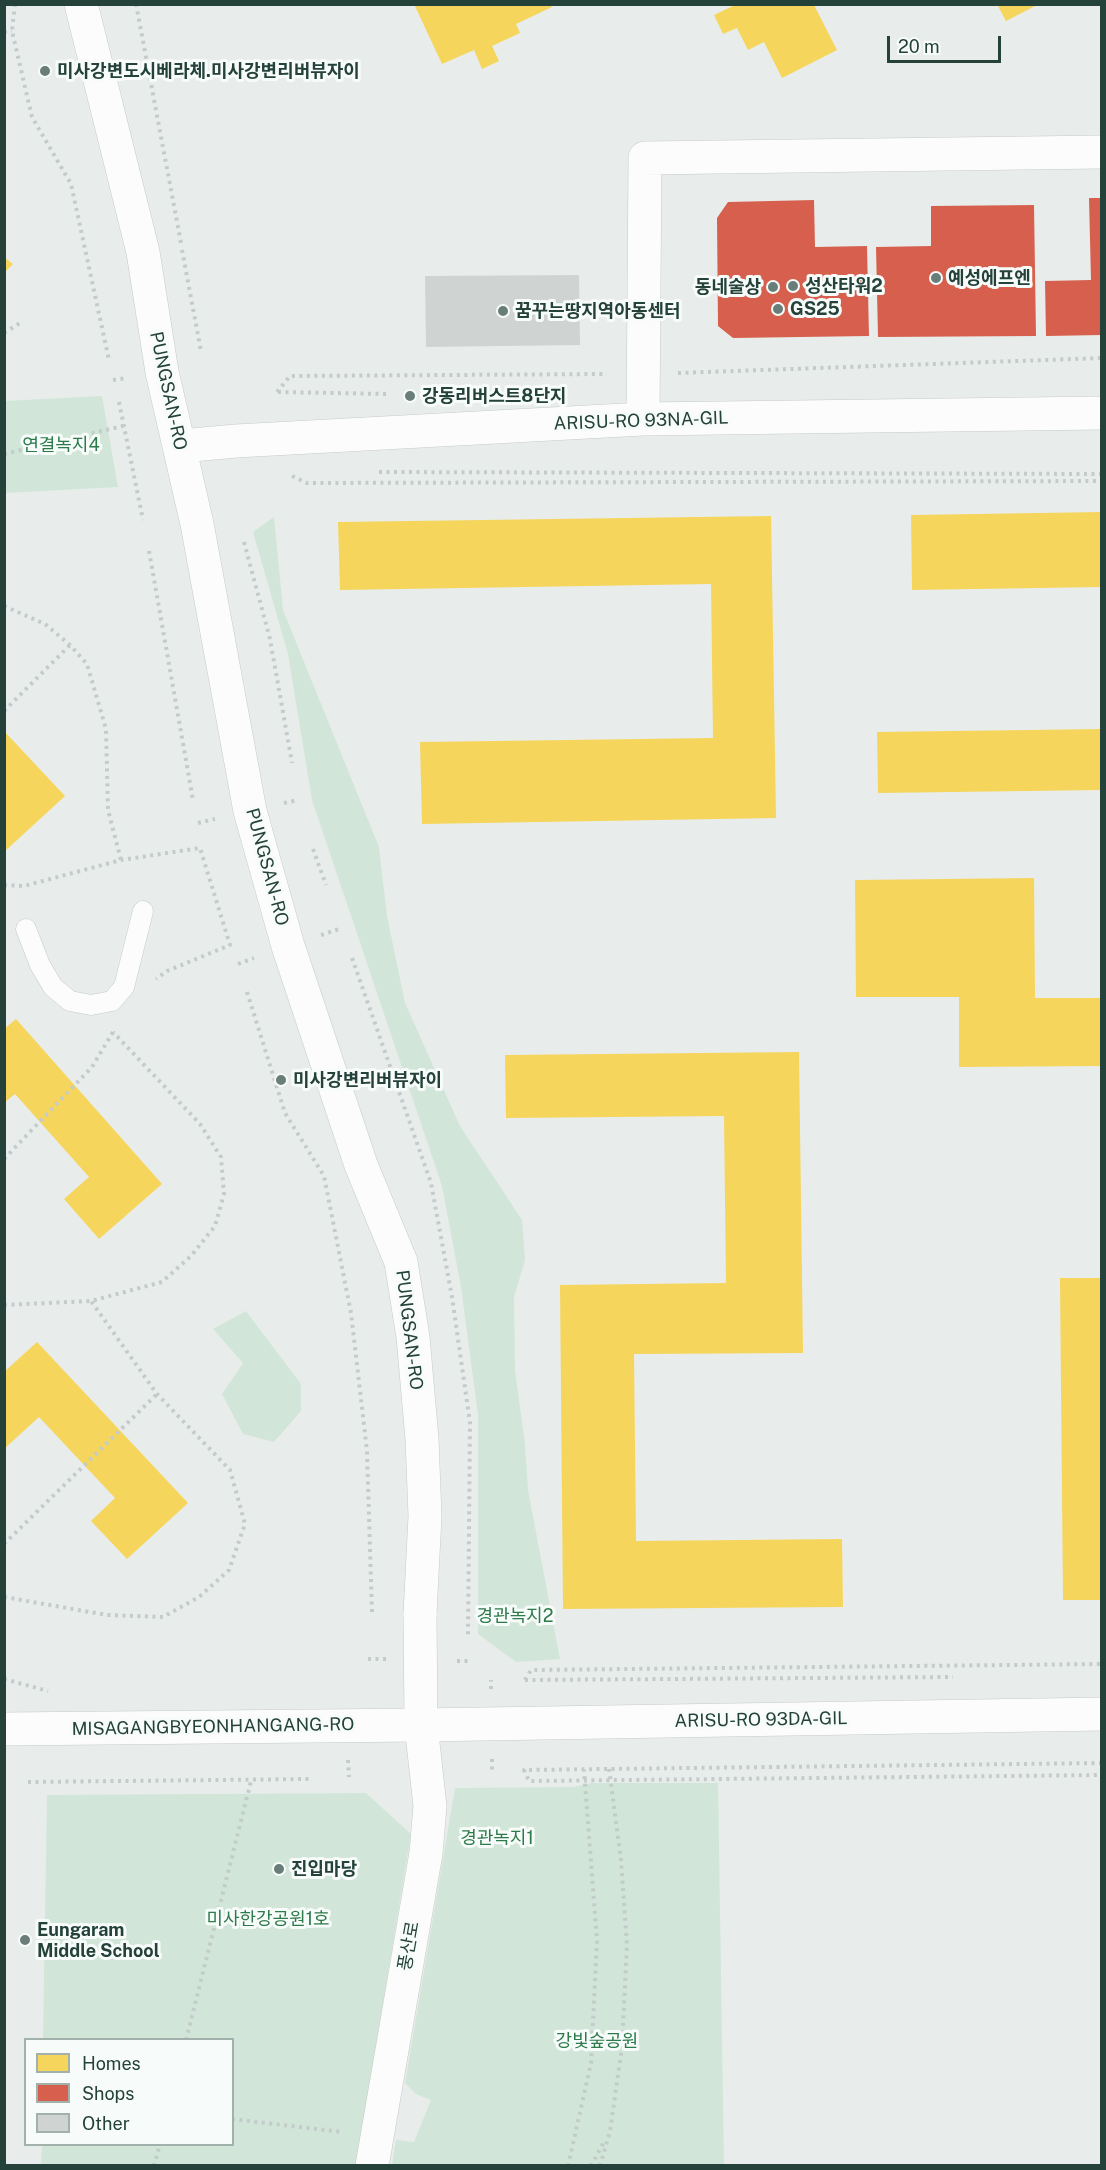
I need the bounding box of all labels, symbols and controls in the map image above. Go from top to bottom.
scale bar [890,24,1004,62]
text: 20 m [898,36,940,57]
place label: 미사강변도시베라체.미사강변리버뷰자이 [57,60,360,82]
marker: 미사강변도시베라체.미사강변리버뷰자이 [38,64,52,78]
place label: 예성에프엔 [948,267,1031,289]
marker: 예성에프엔 [929,271,943,285]
place label: 성산타워2 [805,275,883,297]
place label: 동네술상 [695,276,761,298]
marker: 성산타워2 [786,279,800,293]
marker: 동네술상 [766,280,780,294]
place label: GS25 [790,298,840,320]
place label: 꿈꾸는땅지역아동센터 [515,300,681,322]
marker: GS25 [771,302,785,316]
marker: 꿈꾸는땅지역아동센터 [496,304,510,318]
street label: PUNGSAN-RO [145,330,191,452]
place label: 강동리버스트8단지 [422,385,567,407]
marker: 강동리버스트8단지 [403,389,417,403]
street label: ARISU-RO 93NA-GIL [553,407,729,435]
park label: 연결녹지4 [22,434,100,456]
street label: PUNGSAN-RO [241,806,293,928]
place label: 미사강변리버뷰자이 [293,1069,442,1091]
marker: 미사강변리버뷰자이 [274,1073,288,1087]
street label: PUNGSAN-RO [391,1269,427,1391]
park label: 경관녹지2 [477,1605,553,1627]
street label: ARISU-RO 93DA-GIL [674,1708,848,1732]
street label: MISAGANGBYEONHANGANG-RO [71,1714,355,1740]
park label: 경관녹지1 [460,1827,534,1849]
place label: 진입마당 [291,1858,357,1880]
marker: 진입마당 [272,1862,286,1876]
park label: 미사한강공원1호 [206,1908,330,1930]
place label: Eungaram Middle School [37,1919,160,1962]
street label: 풍산로 [394,1920,424,1972]
marker: Eungaram Middle School [18,1933,32,1947]
park label: 강빛숲공원 [556,2030,638,2052]
legend [24,2038,234,2146]
text: Homes [82,2053,141,2074]
text: Shops [82,2083,134,2104]
text: Other [82,2113,130,2134]

